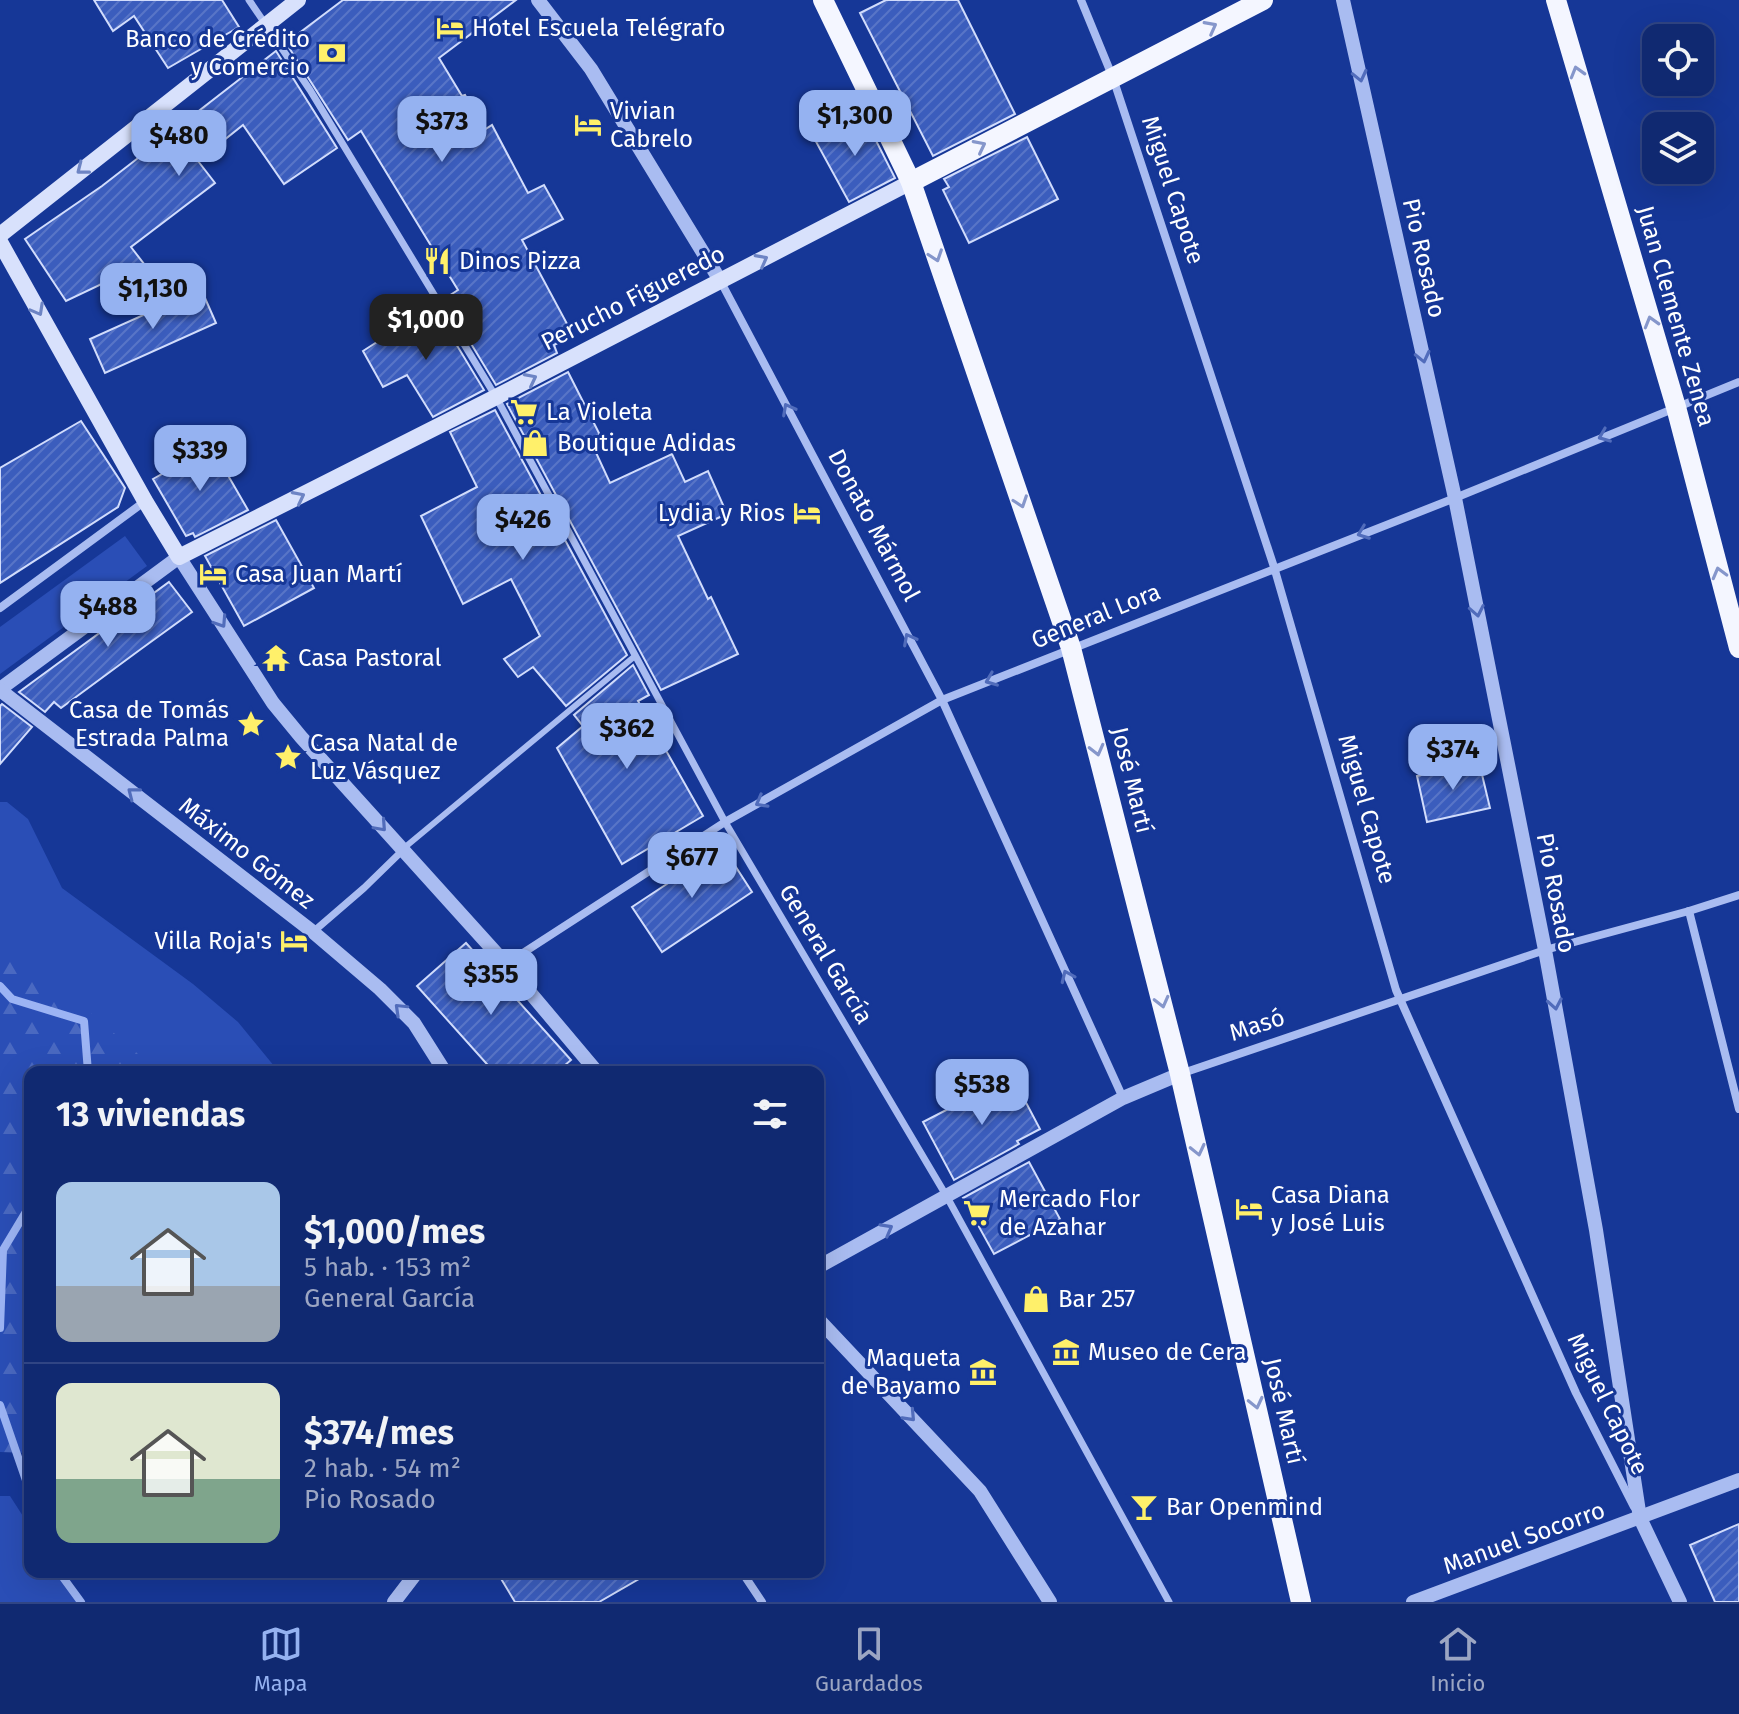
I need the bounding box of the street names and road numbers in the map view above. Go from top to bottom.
street label: Miguel Capote [1136,112,1210,268]
street label: Pio Rosado [1397,196,1451,320]
street label: Juan Clemente Zenea [1631,202,1721,430]
street label: Perucho Figueredo [536,240,730,356]
street label: Donato Mármol [822,444,926,606]
street label: General Lora [1027,577,1165,655]
street label: José Martí [1105,724,1159,836]
street label: Miguel Capote [1332,731,1402,887]
street label: Máximo Gómez [174,791,320,915]
street label: Pio Rosado [1531,831,1581,955]
street label: General García [773,879,879,1029]
street label: Masó [1226,1003,1288,1047]
street label: Miguel Capote [1562,1329,1654,1479]
street label: José Martí [1258,1355,1310,1467]
street label: Manuel Socorro [1439,1496,1609,1580]

